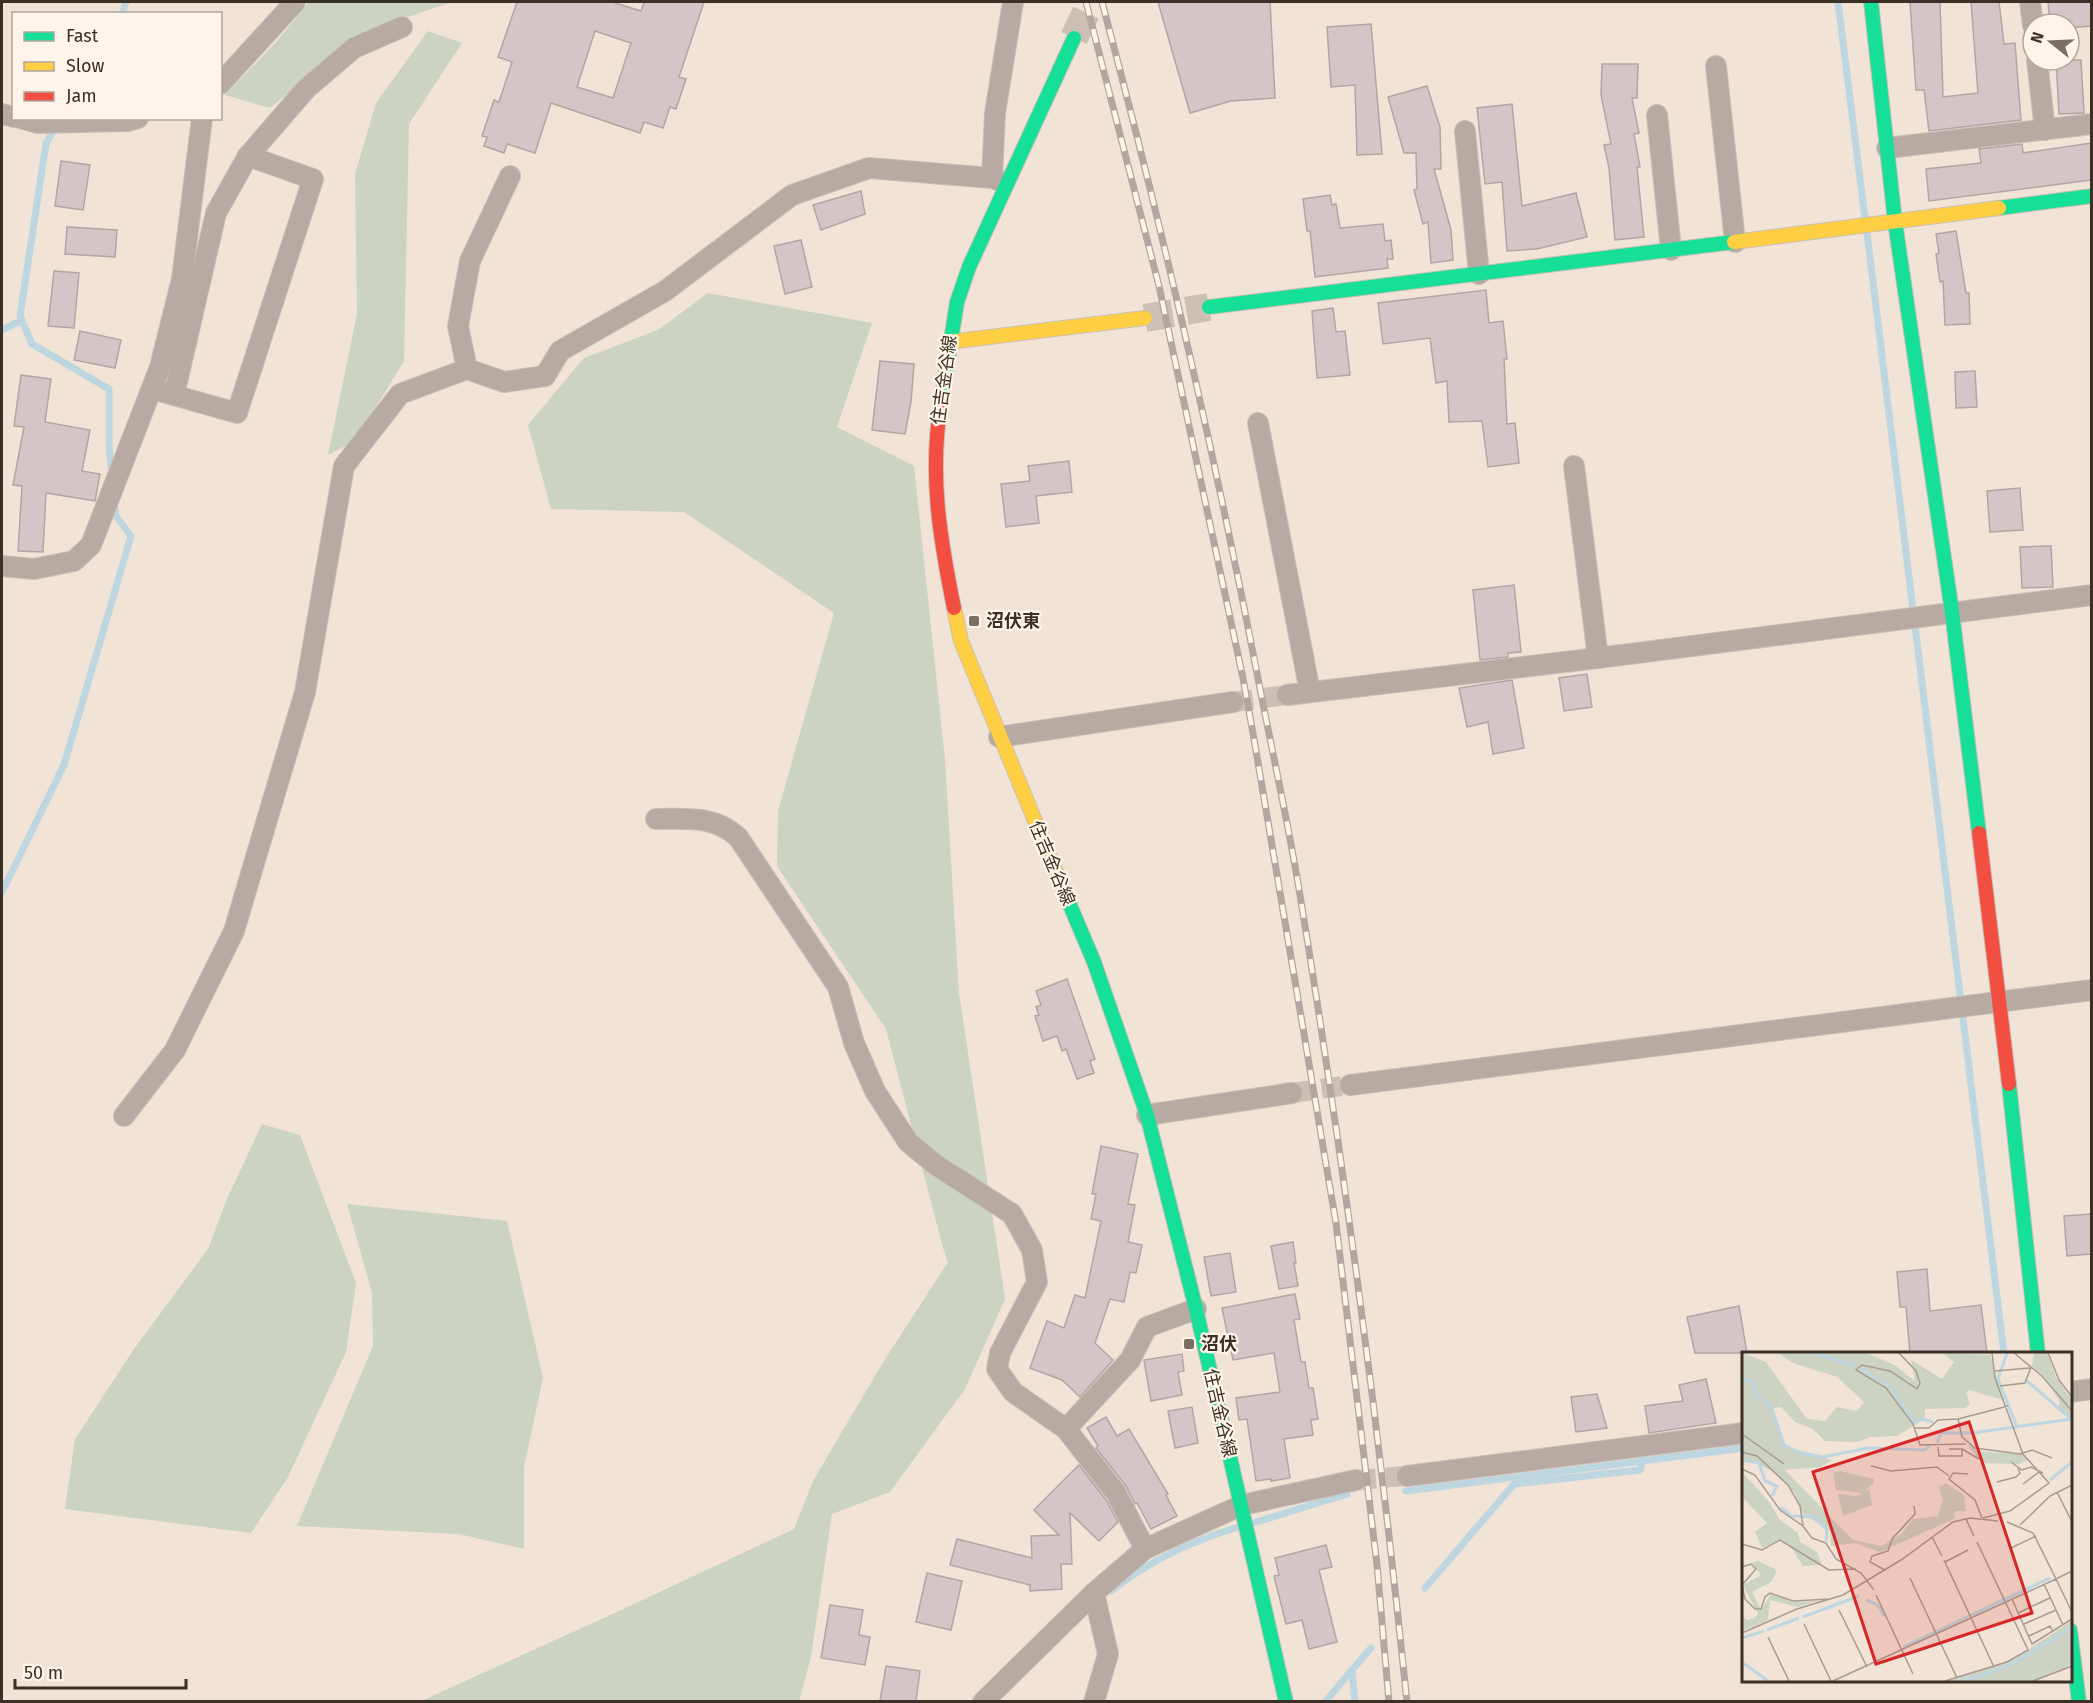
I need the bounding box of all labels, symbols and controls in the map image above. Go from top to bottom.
legend [12,12,222,120]
north arrow [2021,12,2081,72]
text: Fast [66,25,99,47]
text: N [2027,30,2048,45]
text: Slow [66,55,105,77]
text: Jam [66,85,97,107]
street label: 住吉金谷線 [927,334,961,426]
place label: 沼伏東 [986,610,1040,632]
marker: 沼伏東 [967,614,981,628]
street label: 住吉金谷線 [1024,817,1080,909]
place label: 沼伏 [1201,1333,1237,1355]
marker: 沼伏 [1182,1337,1196,1351]
inset map [1742,1352,2072,1682]
street label: 住吉金谷線 [1199,1367,1241,1459]
scale bar [15,1652,186,1690]
text: 50 m [24,1662,63,1684]

